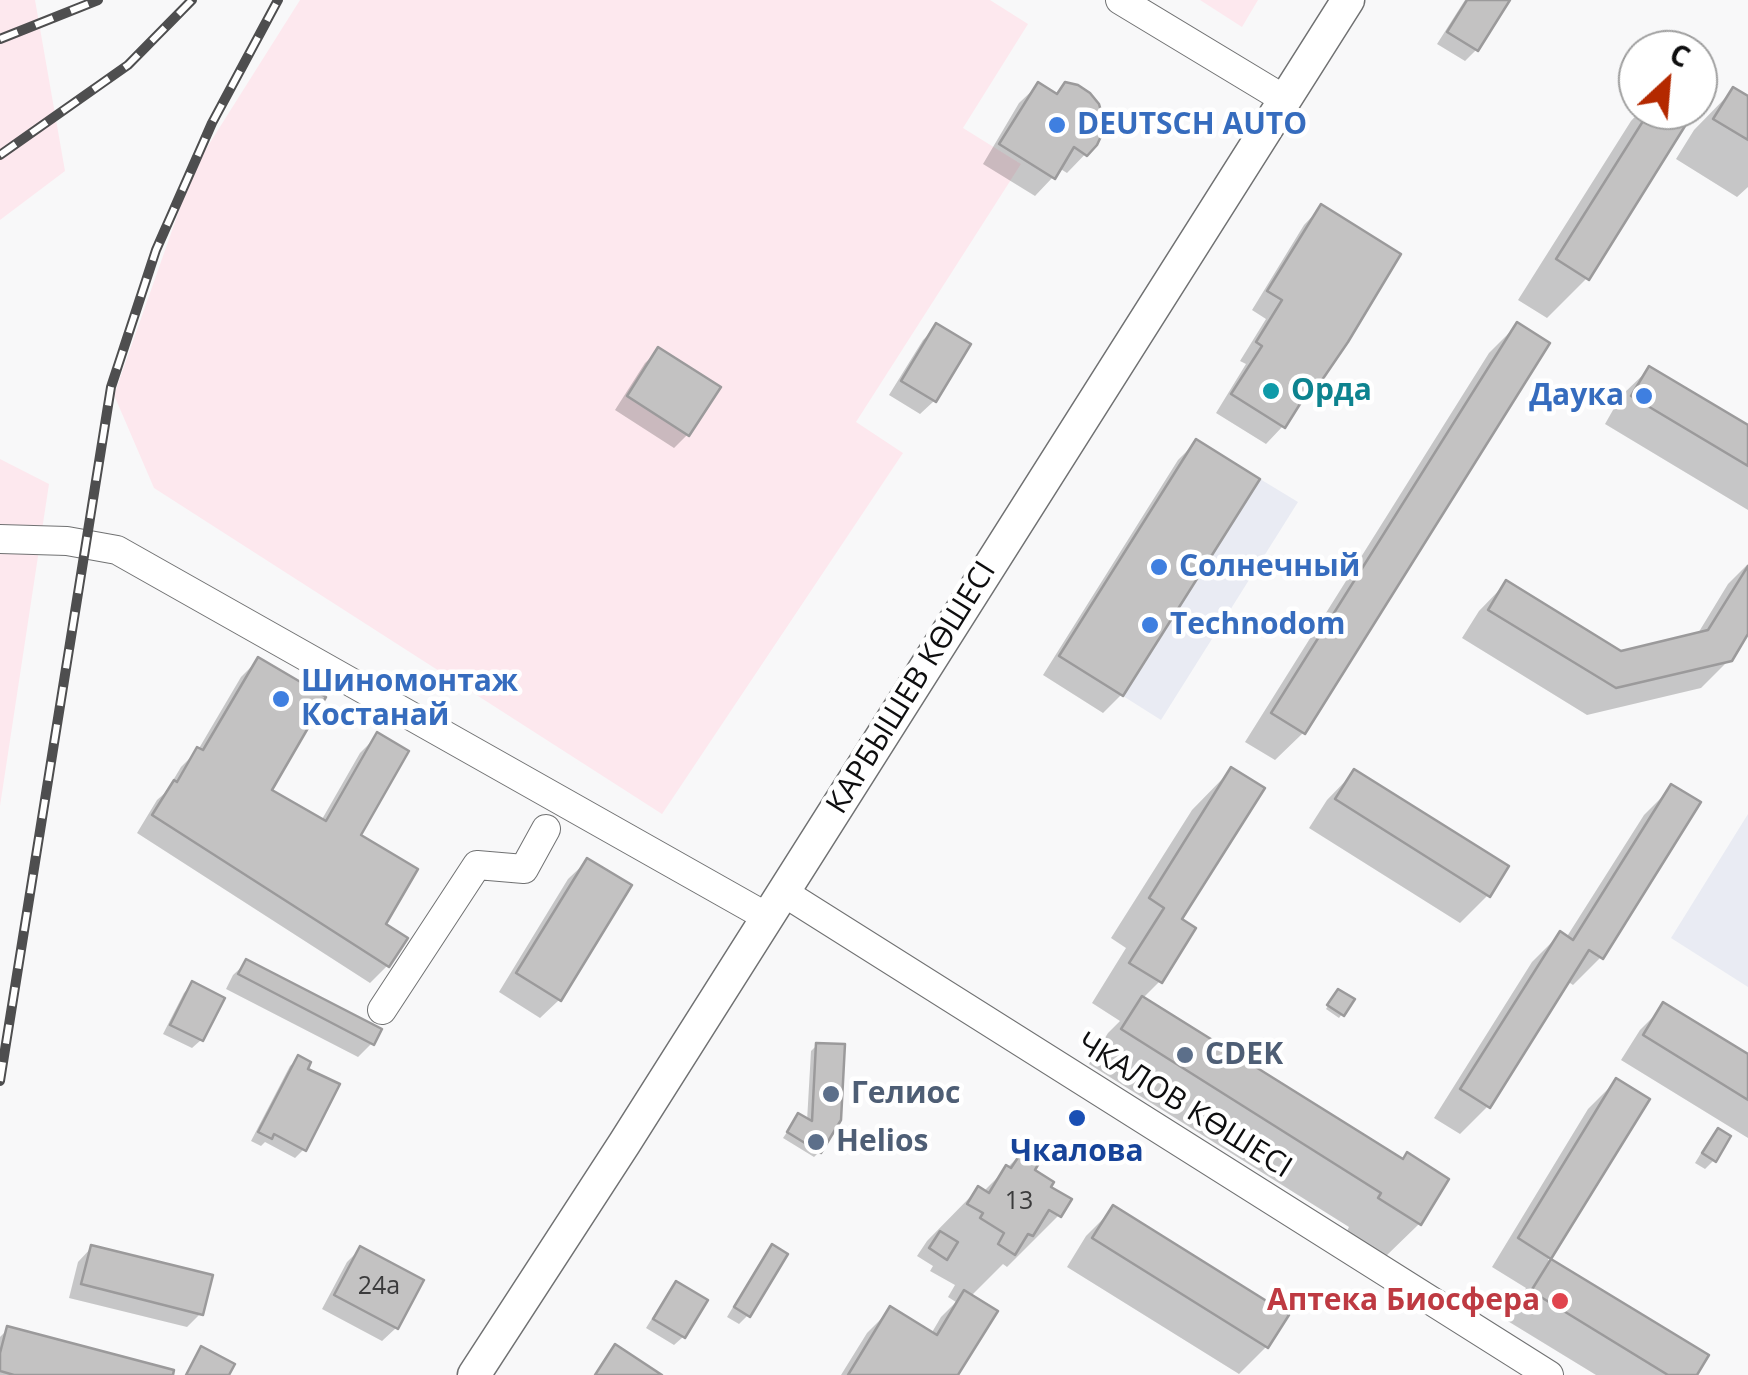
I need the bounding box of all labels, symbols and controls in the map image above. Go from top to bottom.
north arrow [1618,30,1718,130]
text: С [1664,34,1697,76]
place label: DEUTSCH AUTO [1077,107,1307,143]
marker: DEUTSCH AUTO [1046,114,1068,136]
place label: Орда [1291,373,1372,409]
place label: Даука [1529,378,1624,414]
marker: Орда [1260,380,1282,402]
marker: Даука [1633,385,1655,407]
place label: Солнечный [1179,549,1360,585]
street label: КАРБЫШЕВ КӨШЕСІ [820,555,1004,821]
marker: Солнечный [1148,556,1170,578]
place label: Technodom [1170,607,1346,643]
marker: Technodom [1139,614,1161,636]
place label: Шиномонтаж Костанай [301,664,518,734]
marker: Шиномонтаж Костанай [270,688,292,710]
street label: ЧКАЛОВ КӨШЕСІ [1070,1025,1298,1187]
place label: CDEK [1205,1037,1283,1073]
marker: CDEK [1174,1044,1196,1066]
place label: Гелиос [851,1076,961,1112]
marker: Гелиос [820,1083,842,1105]
marker: Чкалова [1066,1107,1088,1129]
place label: Helios [836,1124,928,1160]
marker: Helios [805,1131,827,1153]
place label: Чкалова [1010,1134,1144,1170]
house number: 13 [1005,1187,1033,1217]
house number: 24а [358,1272,400,1302]
place label: Аптека Биосфера [1267,1283,1540,1319]
marker: Аптека Биосфера [1549,1290,1571,1312]

